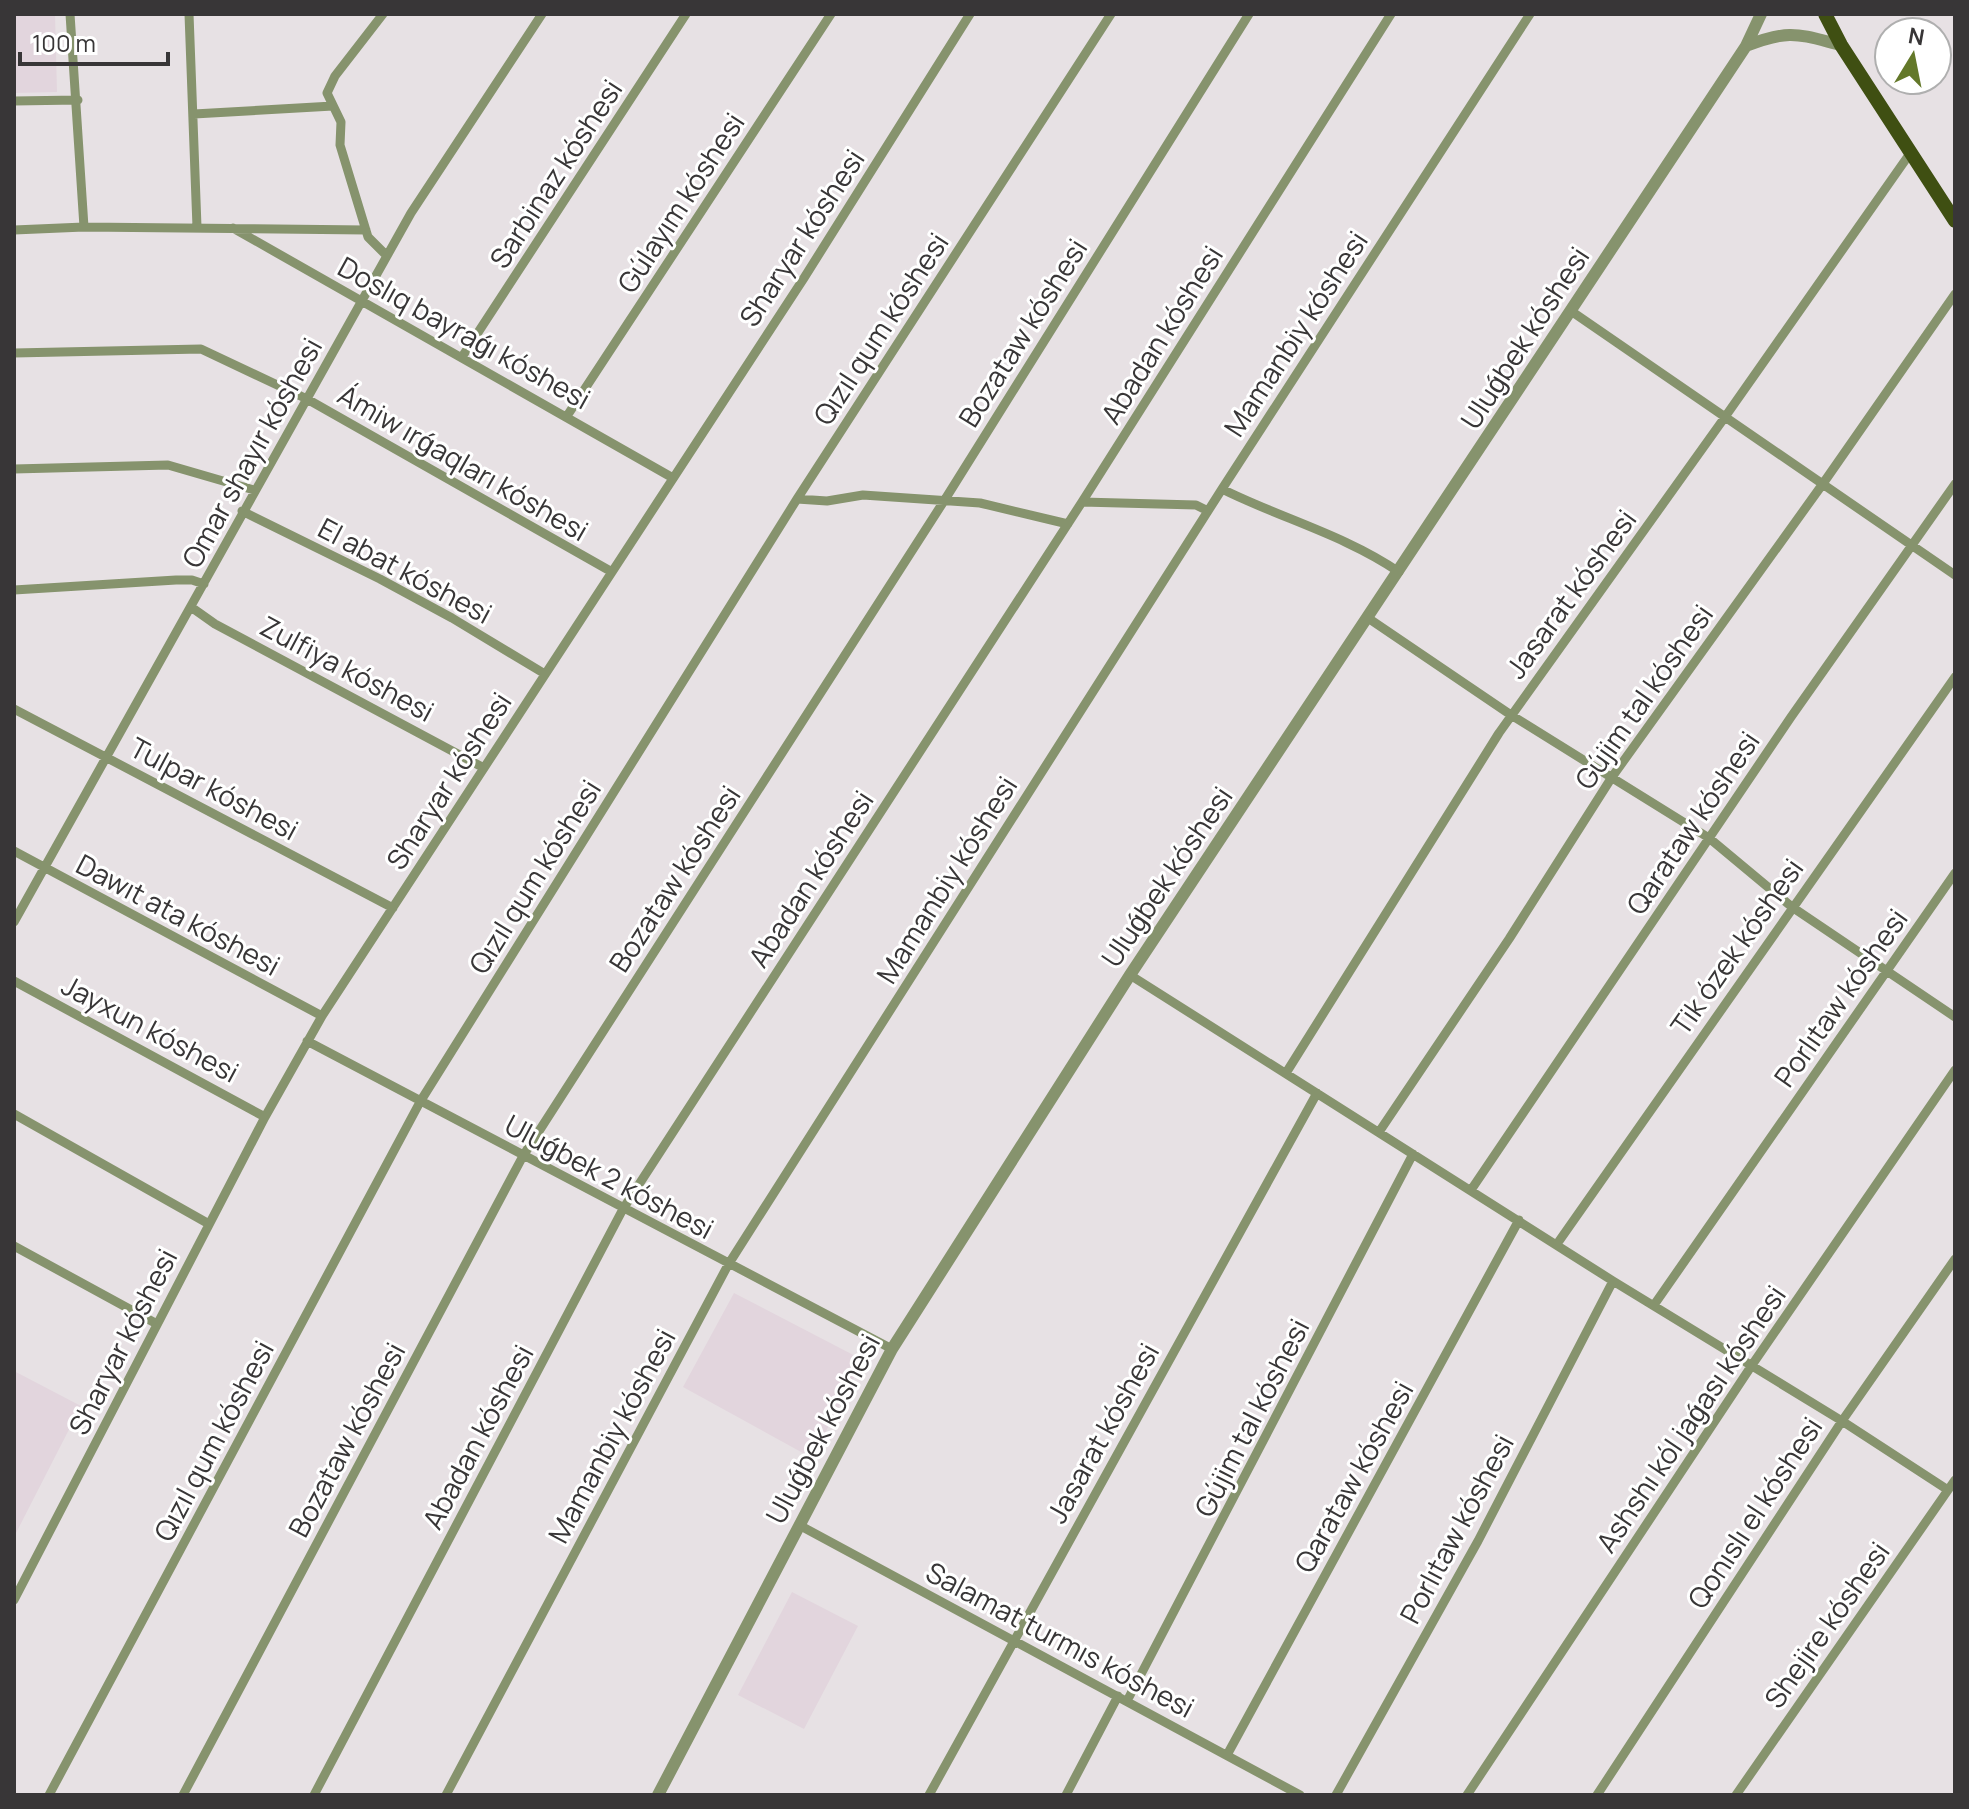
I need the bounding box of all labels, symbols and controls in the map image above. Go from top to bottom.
scale bar [20,16,168,66]
north arrow [1873,16,1953,96]
text: N [1906,20,1927,52]
text: 100 m [32,26,96,59]
street label: Sarbinaz kóshesi [480,72,630,275]
street label: Gúlayım kóshesi [608,105,753,300]
street label: Sharyar kóshesi [730,142,873,333]
street label: Mamanbiy kóshesi [1215,224,1376,443]
street label: Qızıl qum kóshesi [804,225,957,432]
street label: Bozataw kóshesi [949,231,1095,434]
street label: Abadan kóshesi [1091,238,1231,431]
street label: Uluǵbek kóshesi [1451,239,1597,436]
street label: Doslıq bayraǵı kóshesi [332,247,597,417]
street label: Omar shayır kóshesi [172,331,330,574]
street label: Ámiw ırǵaqları kóshesi [332,375,595,549]
street label: Jasarat kóshesi [1496,501,1644,685]
street label: El abat kóshesi [312,508,499,632]
street label: Gújim tal kóshesi [1565,597,1721,796]
street label: Zulfiya kóshesi [254,606,441,730]
street label: Sharyar kóshesi [377,685,520,876]
street label: Qarataw kóshesi [1617,723,1768,921]
street label: Tulpar kóshesi [124,728,305,848]
street label: Mamanbiy kóshesi [867,769,1025,990]
street label: Qızıl qum kóshesi [459,772,609,981]
street label: Bozataw kóshesi [600,778,749,979]
street label: Uluǵbek kóshesi [1092,779,1241,974]
street label: Abadan kóshesi [739,783,881,974]
street label: Dawıt ata kóshesi [70,844,287,984]
street label: Tik ózek kóshesi [1661,851,1811,1042]
street label: Porlıtaw kóshesi [1765,901,1916,1094]
street label: Jayxun kóshesi [55,966,246,1091]
street label: Uluǵbek 2 kóshesi [498,1105,721,1247]
street label: Sharyar kóshesi [59,1242,185,1441]
street label: Ashshı kól jaǵası kóshesi [1587,1278,1794,1559]
street label: Gújim tal kóshesi [1185,1312,1317,1523]
street label: Mamanbiy kóshesi [539,1322,684,1549]
street label: Uluǵbek kóshesi [756,1327,888,1530]
street label: Qızıl qum kóshesi [144,1334,282,1547]
street label: Bozataw kóshesi [279,1336,413,1543]
street label: Jasarat kóshesi [1037,1336,1167,1529]
street label: Abadan kóshesi [413,1338,542,1535]
street label: Qarataw kóshesi [1285,1374,1421,1579]
street label: Qonıslı el kóshesi [1678,1409,1830,1615]
street label: Porlıtaw kóshesi [1390,1427,1522,1630]
street label: Shejire kóshesi [1755,1534,1898,1715]
street label: Salamat turmıs kóshesi [920,1552,1201,1726]

